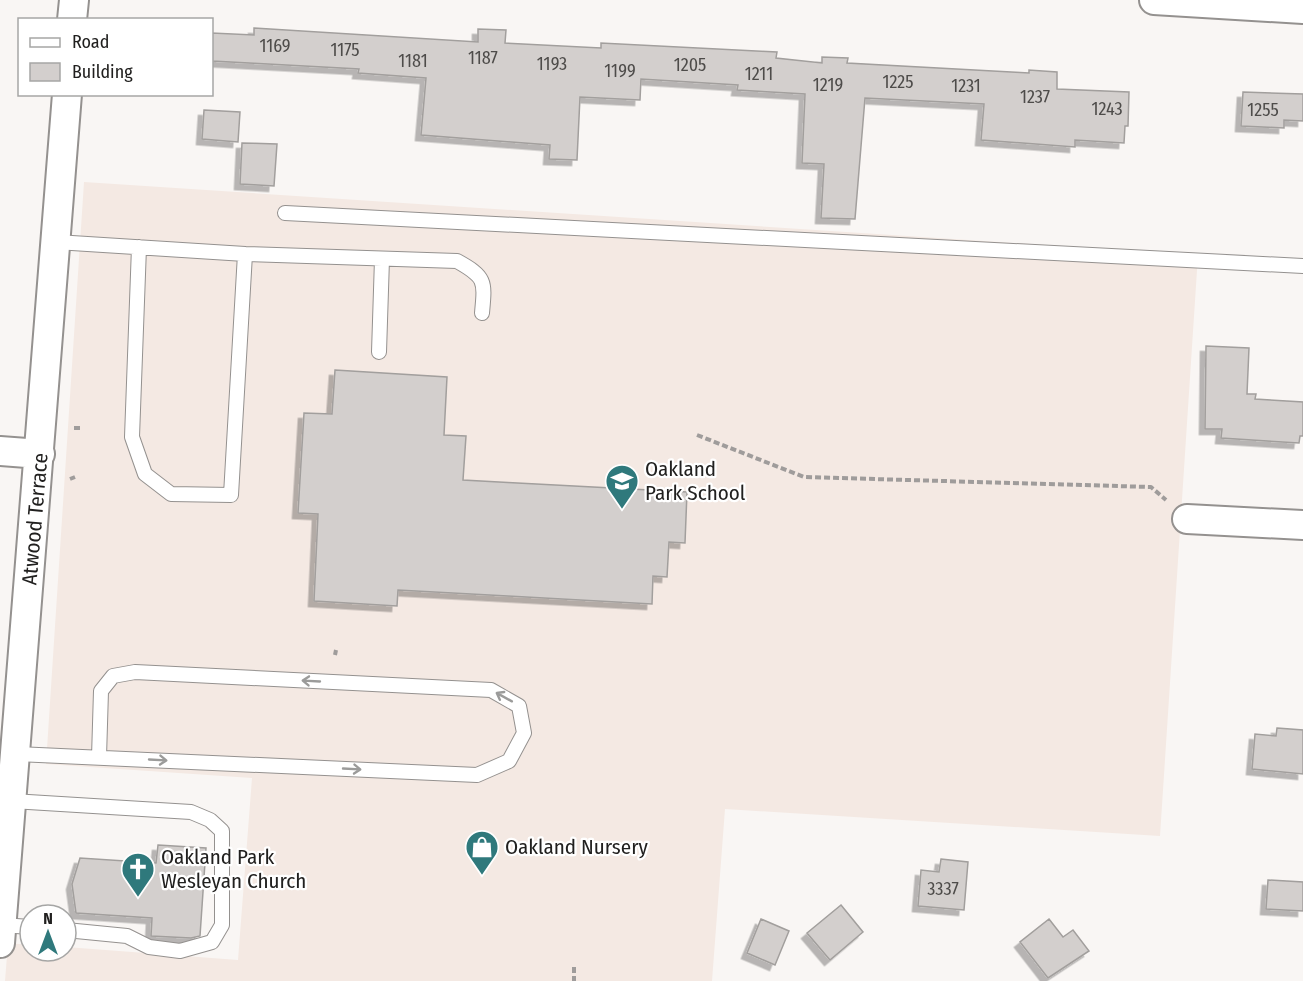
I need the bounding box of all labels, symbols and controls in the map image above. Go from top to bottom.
legend [18,18,213,96]
text: Road [72,31,109,53]
house number: 1169 [259,35,291,57]
house number: 1175 [330,39,360,61]
house number: 1187 [468,47,498,69]
house number: 1181 [398,50,428,72]
house number: 1193 [537,53,567,75]
house number: 1205 [674,54,706,76]
house number: 1199 [604,60,636,82]
text: Building [72,61,133,83]
house number: 1211 [745,63,773,85]
house number: 1225 [882,71,914,93]
house number: 1219 [813,74,843,96]
house number: 1231 [951,75,981,97]
house number: 1237 [1020,86,1050,108]
house number: 1243 [1091,98,1123,120]
house number: 1255 [1247,99,1279,121]
street label: Atwood Terrace [16,452,54,586]
place label: Oakland Park School [645,456,746,506]
school or university icon: Oakland Park School [604,463,640,510]
one-way arrow [302,675,322,686]
one-way arrow [496,691,513,703]
one-way arrow [147,755,167,766]
one-way arrow [342,764,362,775]
shop icon: Oakland Nursery [464,829,500,876]
place label: Oakland Nursery [505,834,648,860]
place label: Oakland Park Wesleyan Church [161,844,306,894]
church icon: Oakland Park Wesleyan Church [120,851,156,898]
house number: 3337 [927,878,959,900]
north arrow [18,903,78,963]
text: N [43,909,53,928]

